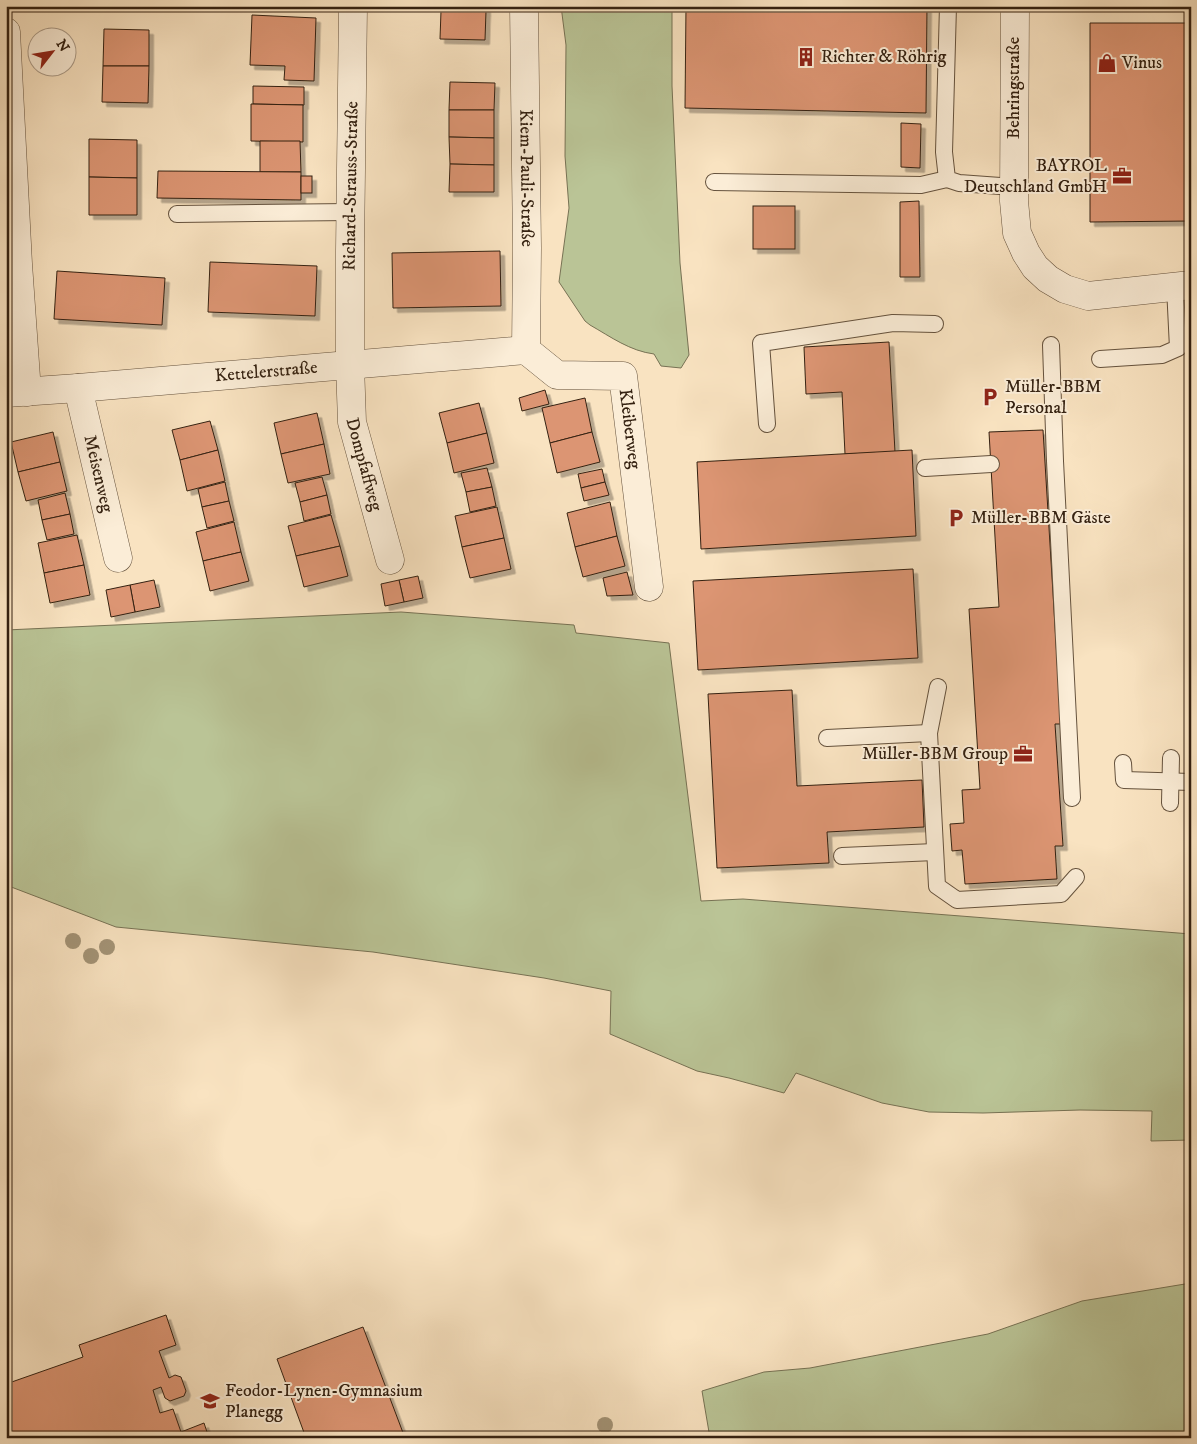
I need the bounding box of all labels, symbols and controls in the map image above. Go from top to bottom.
north arrow [28,28,78,78]
text: N [52,36,73,56]
street label: Behringstraße [1003,37,1025,139]
building icon: Richter & Röhrig [795,46,817,68]
place label: Richter & Röhrig [821,46,947,68]
shop icon: Vinus [1096,52,1118,74]
place label: Vinus [1121,52,1162,74]
street label: Richard-Strauss-Straße [339,101,363,271]
street label: Kiem-Pauli-Straße [514,109,538,247]
place label: BAYROL Deutschland GmbH [964,155,1107,198]
office icon: BAYROL Deutschland GmbH [1111,165,1133,187]
street label: Kettelerstraße [214,357,318,387]
place label: Müller-BBM Personal [1005,376,1101,419]
parking icon: Müller-BBM Personal [979,386,1001,408]
street label: Kleiberweg [614,387,645,470]
street label: Dompfaffweg [340,415,387,514]
street label: Meisenweg [78,433,118,515]
parking icon: Müller-BBM Gäste [945,507,967,529]
place label: Müller-BBM Gäste [971,507,1111,529]
place label: Müller-BBM Group [862,743,1008,765]
office icon: Müller-BBM Group [1012,743,1034,765]
place label: Feodor-Lynen-Gymnasium Planegg [225,1380,423,1423]
school or university icon: Feodor-Lynen-Gymnasium Planegg [199,1390,221,1412]

